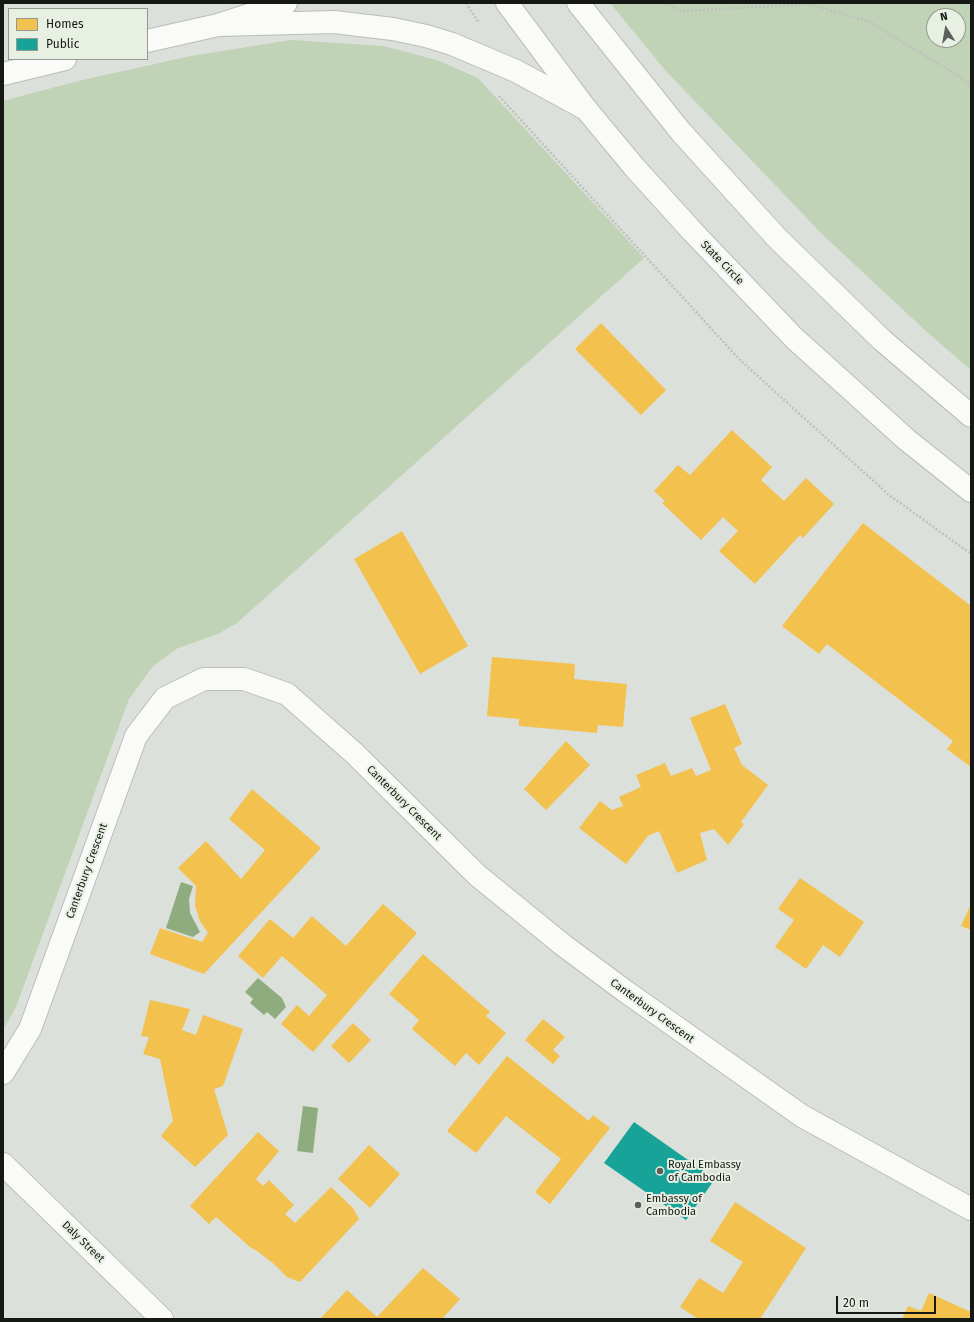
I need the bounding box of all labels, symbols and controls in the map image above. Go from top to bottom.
legend [8,8,148,60]
north arrow [926,8,966,48]
text: N [939,10,949,24]
text: Homes [46,17,84,31]
text: Public [46,37,79,51]
street label: State Circle [698,238,746,288]
street label: Canterbury Crescent [364,763,444,843]
street label: Canterbury Crescent [64,822,110,920]
street label: Canterbury Crescent [607,976,697,1046]
place label: Royal Embassy of Cambodia [668,1158,741,1184]
marker: Royal Embassy of Cambodia [655,1166,665,1176]
place label: Embassy of Cambodia [646,1192,702,1218]
marker: Embassy of Cambodia [633,1200,643,1210]
street label: Daly Street [59,1218,107,1266]
scale bar [838,1288,938,1314]
text: 20 m [843,1296,869,1310]

